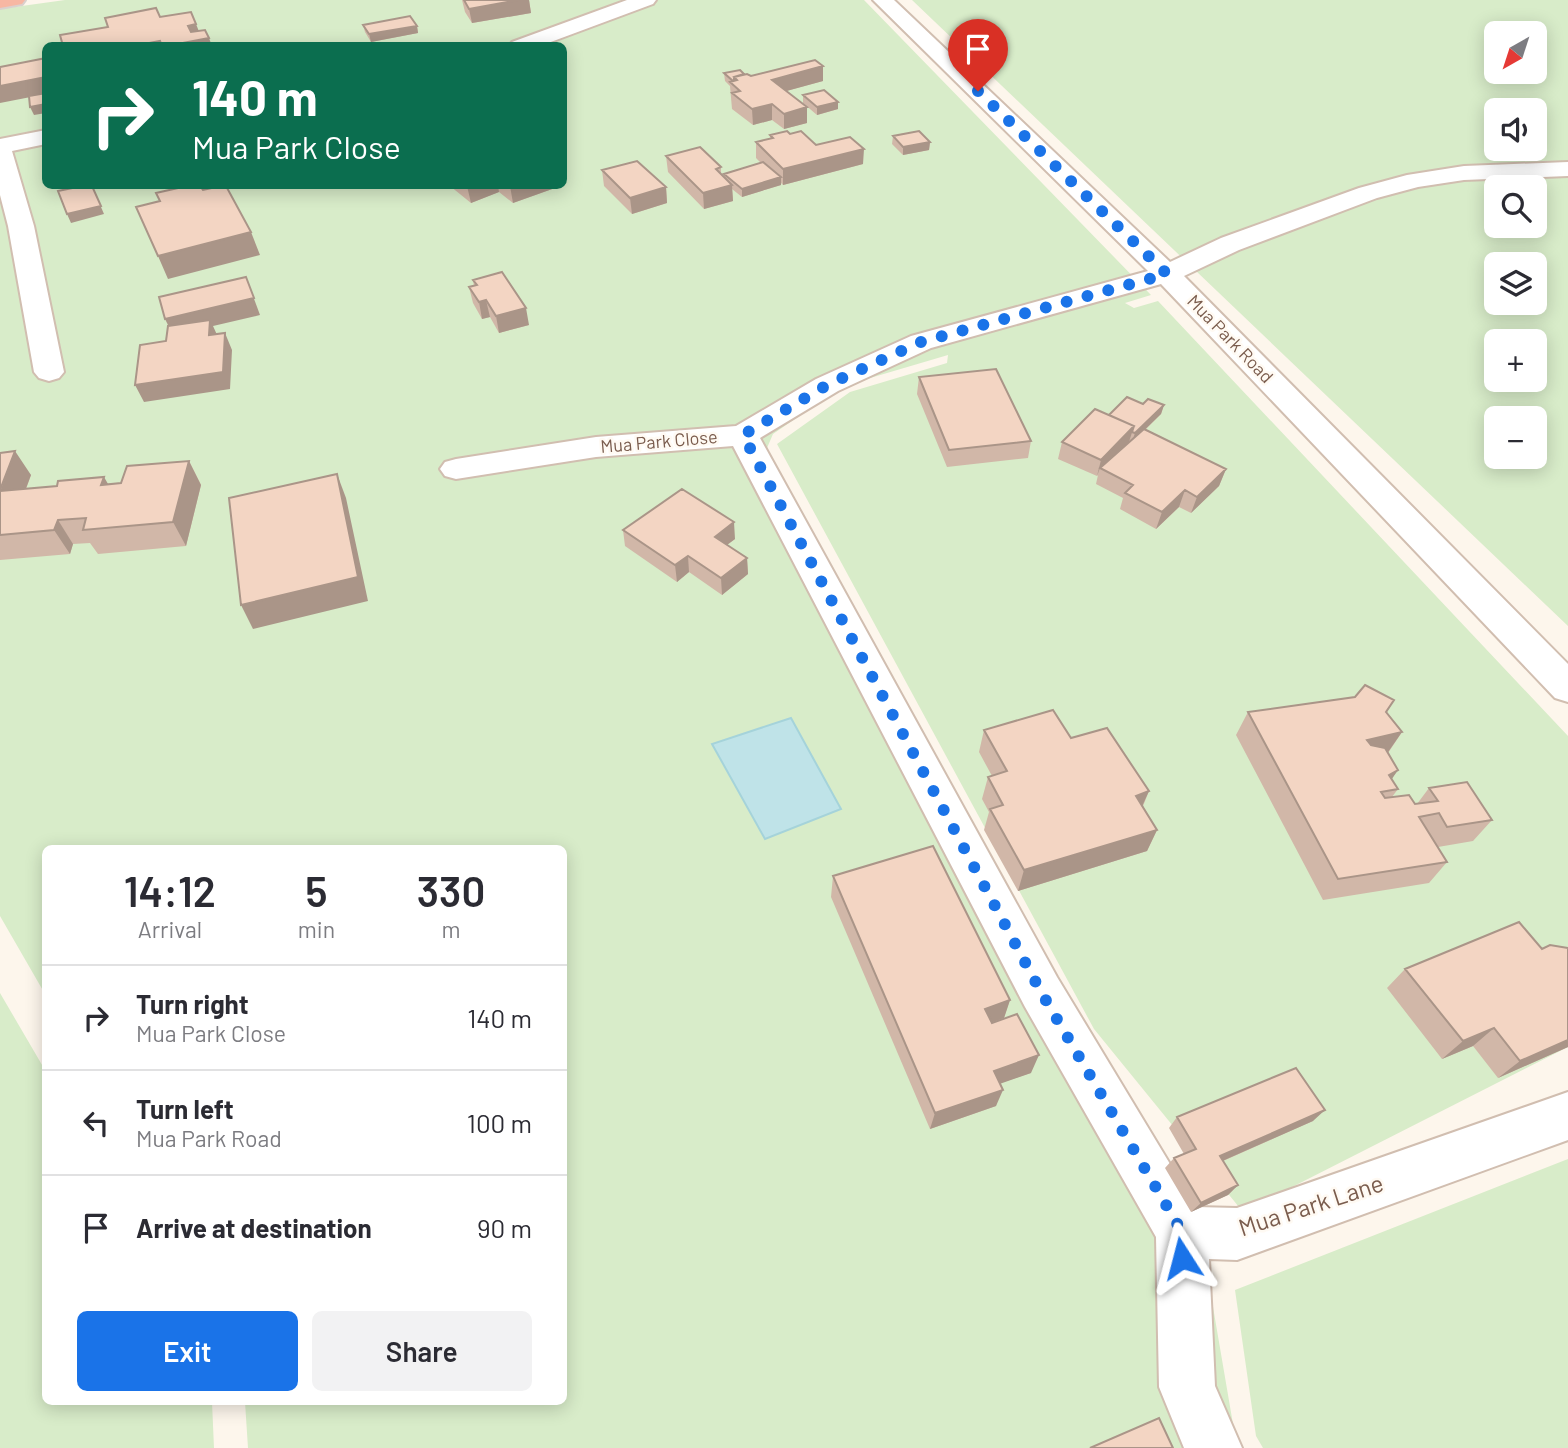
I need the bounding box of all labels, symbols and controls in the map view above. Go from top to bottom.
pin [948,19,1008,91]
north arrow [1484,21,1547,84]
map controls [1484,21,1547,469]
icon: arrive [959,30,997,68]
text: 140 m [192,67,318,126]
icon: right [77,70,168,161]
button: sound [1484,98,1547,161]
text: Mua Park Close [192,127,401,165]
button: search [1484,175,1547,238]
button: layers [1484,252,1547,315]
street label: Mua Park Road [1183,290,1278,387]
button: + [1484,329,1547,392]
button: − [1484,406,1547,469]
street label: Mua Park Close [599,425,718,457]
text: 14:12 [124,865,216,915]
text: 5 [305,865,328,915]
text: 330 [417,865,485,915]
text: Arrival [138,915,202,943]
text: min [298,915,335,943]
text: m [442,915,461,943]
text: Turn right [136,988,249,1019]
icon: right [77,999,115,1037]
text: 140 m [467,1002,532,1033]
text: Mua Park Close [136,1019,286,1047]
text: Turn left [136,1093,234,1124]
icon: left [77,1104,115,1142]
text: 100 m [467,1107,532,1138]
text: Mua Park Road [136,1124,282,1152]
street label: Mua Park Lane [1234,1168,1387,1242]
icon: arrive [77,1209,115,1247]
text: Arrive at destination [136,1212,372,1243]
text: 90 m [477,1212,532,1243]
position arrow [1145,1221,1219,1295]
button: Exit [77,1311,298,1391]
button: Share [312,1311,532,1391]

